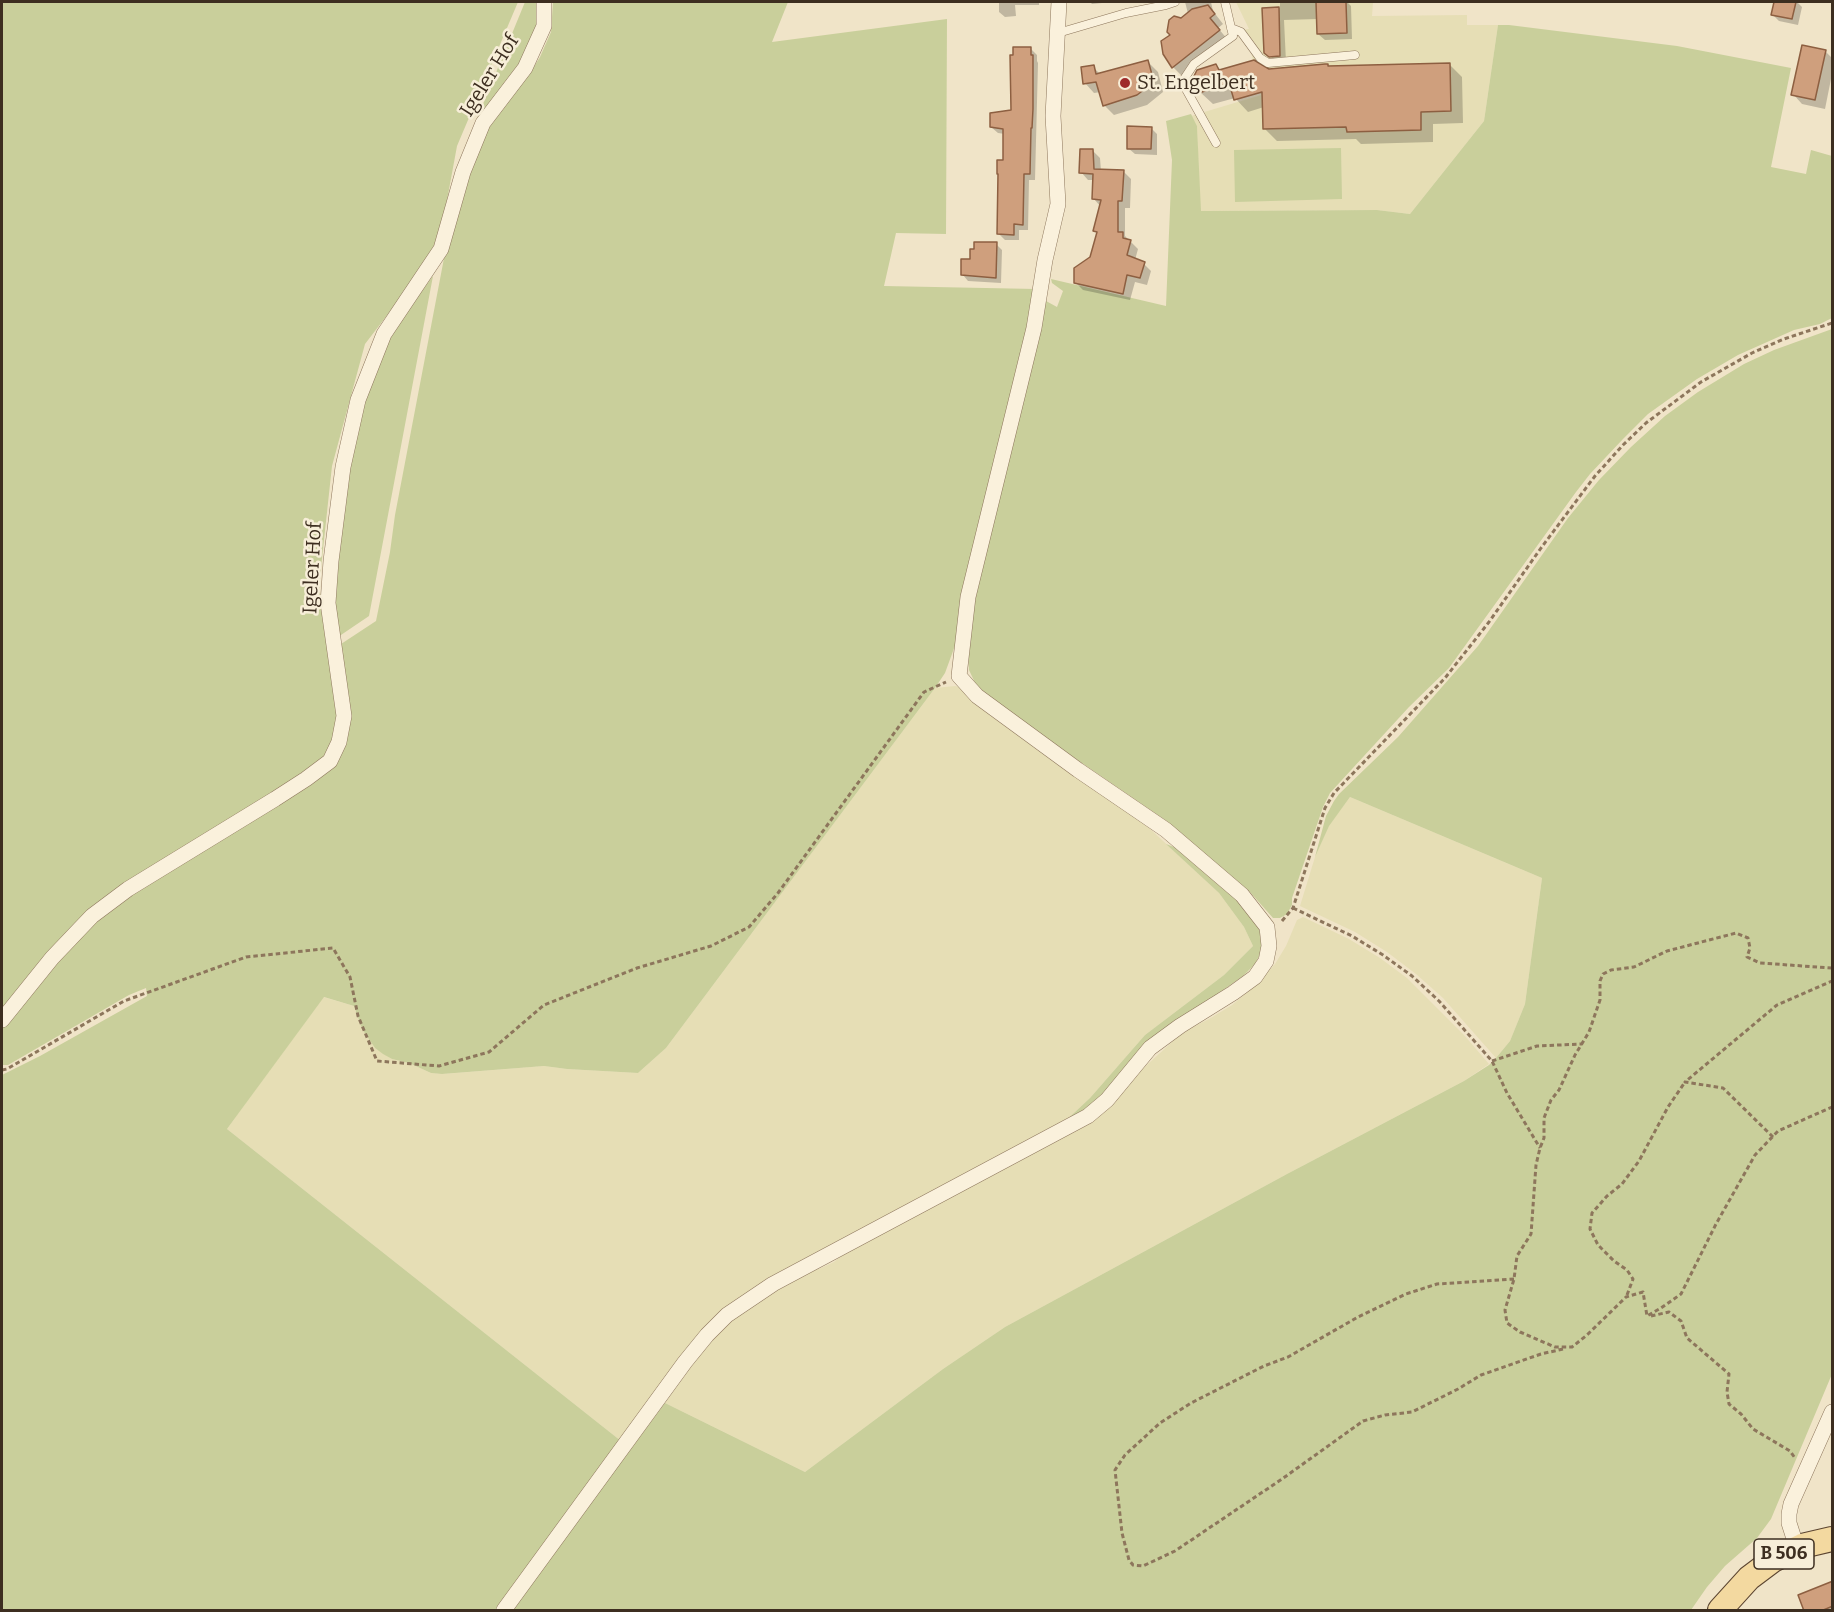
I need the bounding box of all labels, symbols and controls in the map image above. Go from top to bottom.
street label: Igeler Hof [455,31,525,121]
place label: St. Engelbert [1137,71,1255,95]
marker: St. Engelbert [1118,76,1132,90]
street label: Igeler Hof [299,521,327,615]
road number: B 506 [1754,1539,1814,1569]

